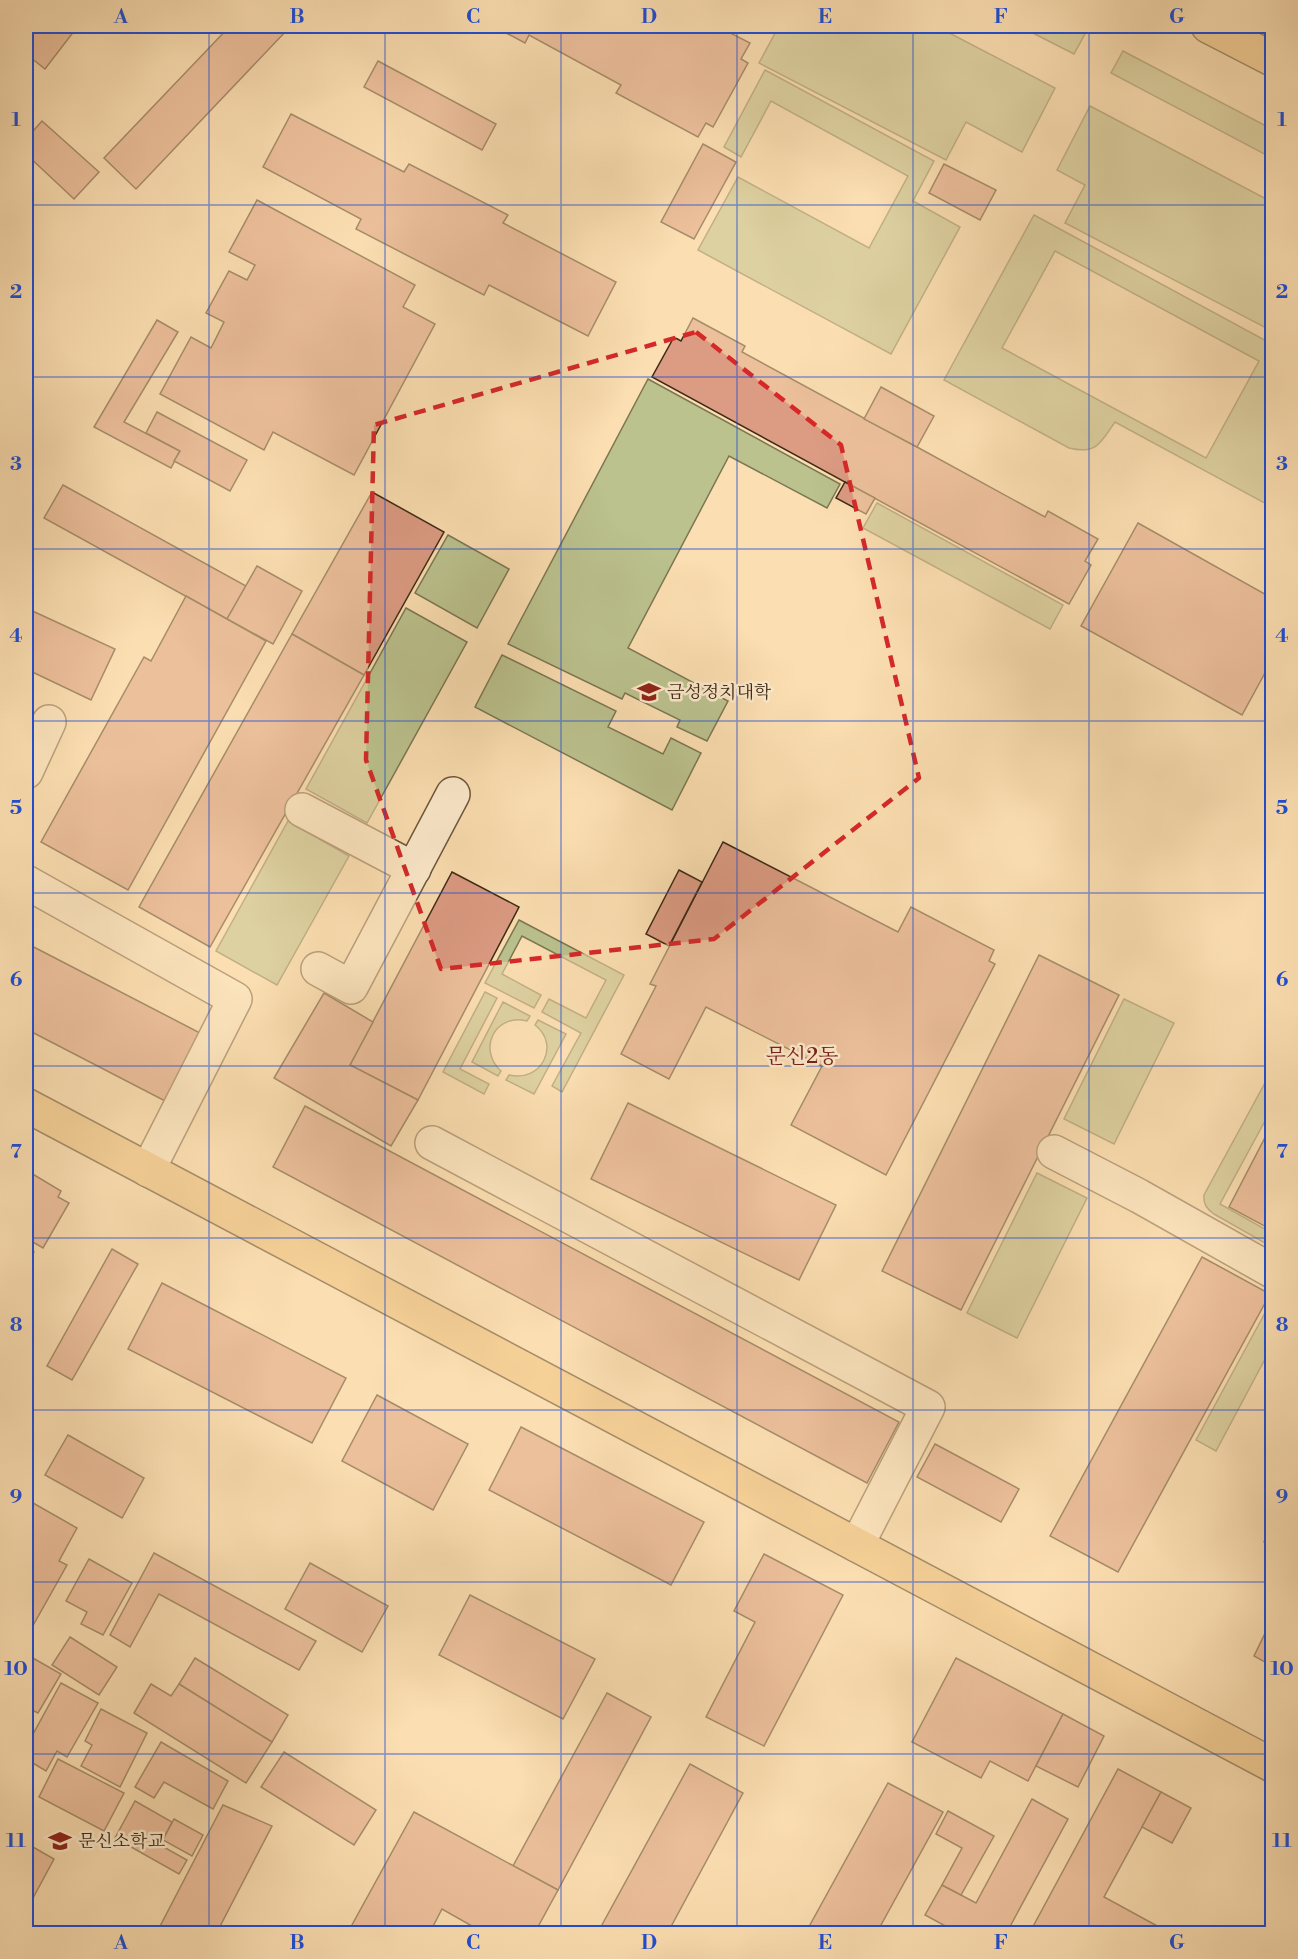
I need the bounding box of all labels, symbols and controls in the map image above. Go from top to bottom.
text: A [113,5,129,30]
text: B [289,5,305,30]
text: C [466,5,480,30]
text: D [641,5,657,30]
text: E [818,5,832,30]
text: F [994,5,1008,30]
text: G [1169,5,1185,30]
text: 1 [11,108,21,133]
text: 1 [1277,108,1287,133]
text: 2 [10,280,22,305]
text: 2 [1276,280,1288,305]
text: 3 [10,452,22,477]
text: 3 [1276,452,1288,477]
text: 4 [9,624,23,649]
text: 4 [1275,624,1289,649]
school or university icon: 금성정치대학 [636,679,662,705]
place label: 금성정치대학 [667,681,772,704]
text: 5 [10,796,22,821]
text: 5 [1276,796,1288,821]
text: 6 [10,968,23,993]
text: 6 [1276,968,1289,993]
district label: 문신2동 [766,1044,838,1070]
text: 7 [10,1140,22,1165]
text: 7 [1276,1140,1288,1165]
text: 8 [10,1313,23,1338]
text: 8 [1276,1313,1289,1338]
text: 9 [10,1485,22,1510]
text: 9 [1276,1485,1288,1510]
text: 10 [4,1657,28,1682]
text: 10 [1270,1657,1294,1682]
school or university icon: 문신소학교 [47,1828,73,1854]
text: 11 [6,1829,26,1854]
text: 11 [1272,1829,1292,1854]
place label: 문신소학교 [78,1830,166,1853]
text: A [113,1931,129,1956]
text: B [289,1931,305,1956]
text: C [466,1931,480,1956]
text: D [641,1931,657,1956]
text: E [818,1931,832,1956]
text: F [994,1931,1008,1956]
text: G [1169,1931,1185,1956]

